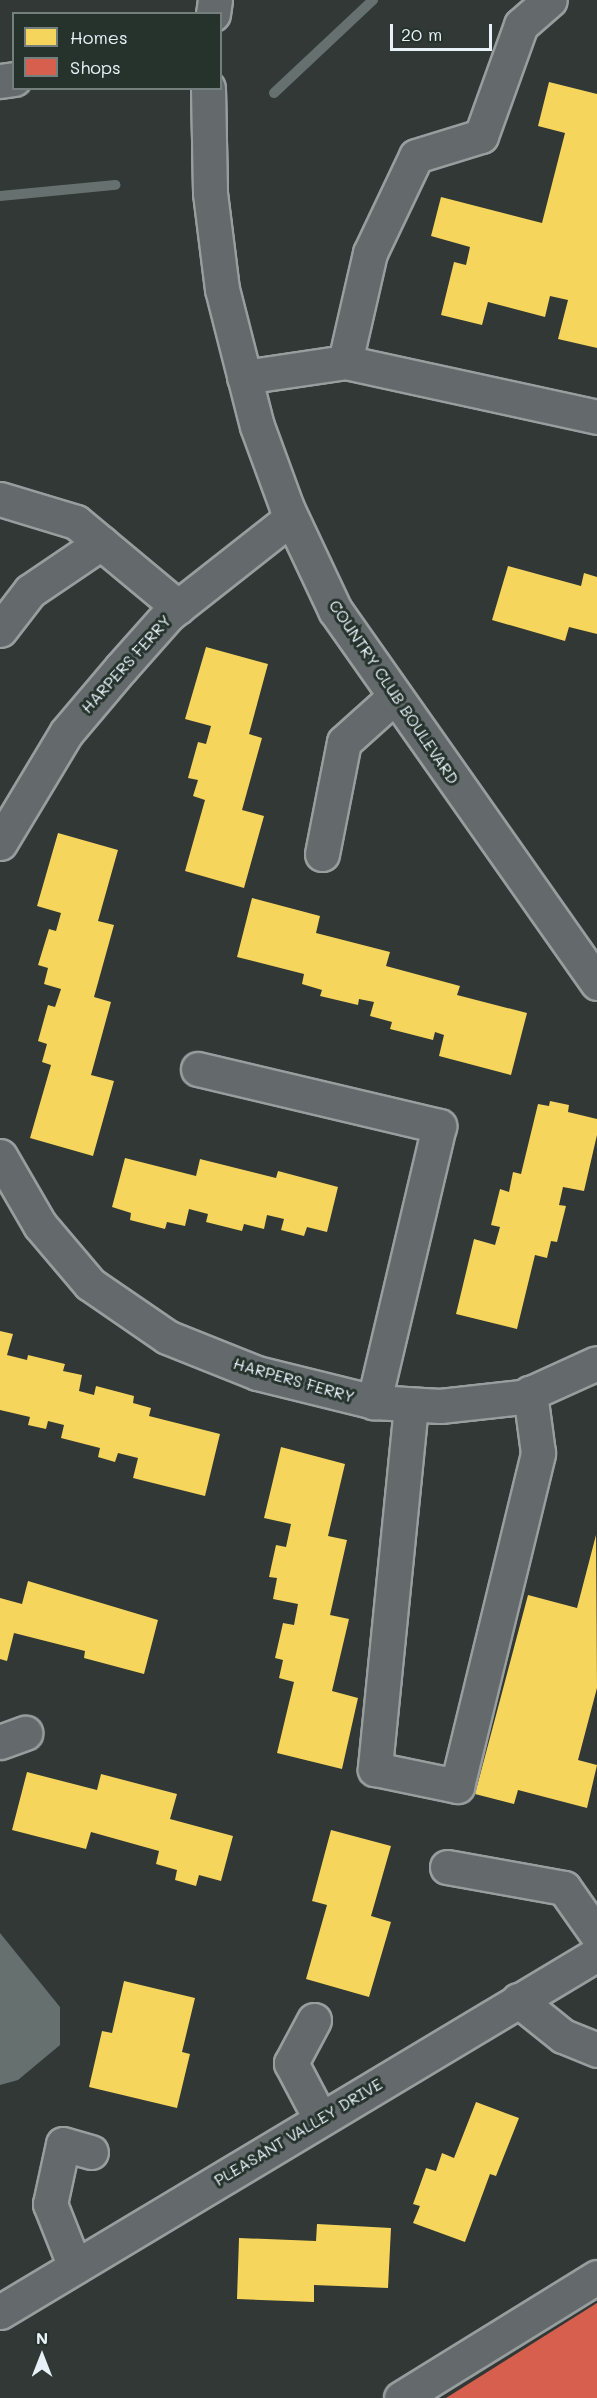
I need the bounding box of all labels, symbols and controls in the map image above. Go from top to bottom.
legend [12,12,222,90]
scale bar [393,12,495,50]
text: 20 m [401,22,442,46]
text: Homes [70,25,128,49]
text: Shops [70,55,121,79]
street label: COUNTRY CLUB BOULEVARD [325,596,463,788]
street label: HARPERS FERRY [77,611,175,717]
street label: HARPERS FERRY [231,1354,357,1406]
street label: PLEASANT VALLEY DRIVE [211,2074,385,2190]
north arrow [12,2326,72,2386]
text: N [36,2327,48,2348]

